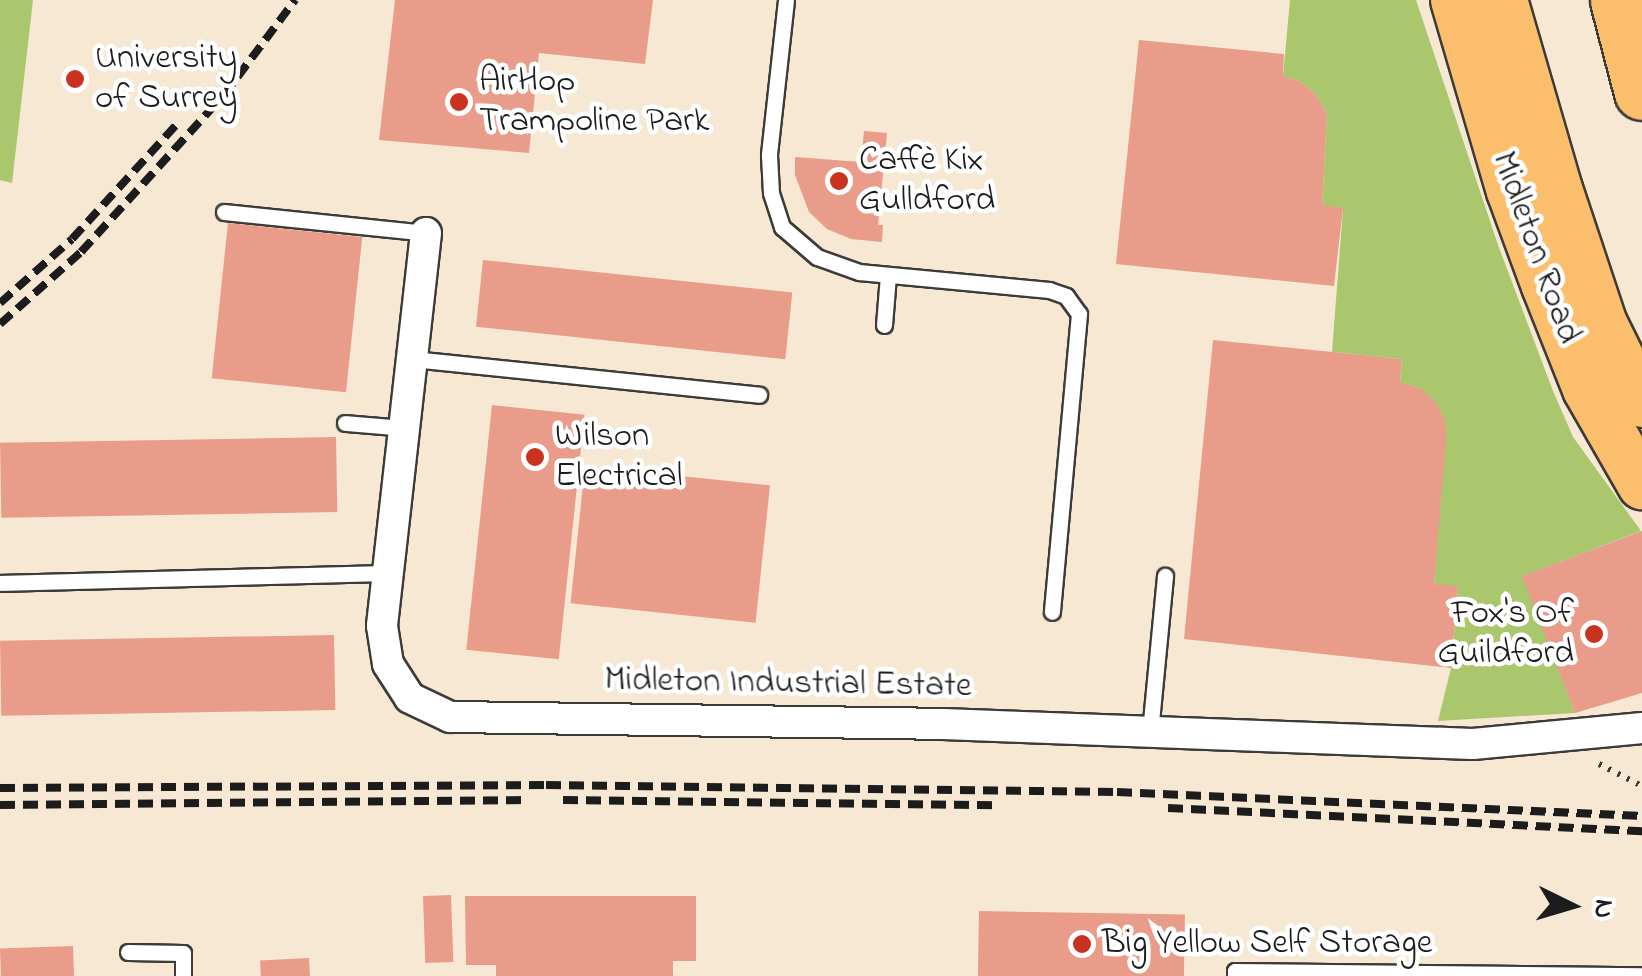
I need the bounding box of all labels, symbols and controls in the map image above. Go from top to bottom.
place label: University of Surrey [95,38,237,120]
place label: AirHop Trampoline Park [479,61,709,143]
marker: University of Surrey [64,68,86,90]
marker: AirHop Trampoline Park [448,91,470,113]
place label: Caffè Kix Gulldford [859,140,995,222]
street label: Midleton Road [1481,146,1589,350]
marker: Caffè Kix Gulldford [828,170,850,192]
place label: Wilson Electrical [555,416,683,498]
marker: Wilson Electrical [524,446,546,468]
place label: Fox's Of Guildford [1437,593,1574,675]
marker: Fox's Of Guildford [1583,623,1605,645]
street label: Midleton Industrial Estate [604,660,972,708]
north arrow [1522,856,1622,956]
text: N [1581,897,1624,920]
place label: Big Yellow Self Storage [1102,923,1432,965]
marker: Big Yellow Self Storage [1071,933,1093,955]

